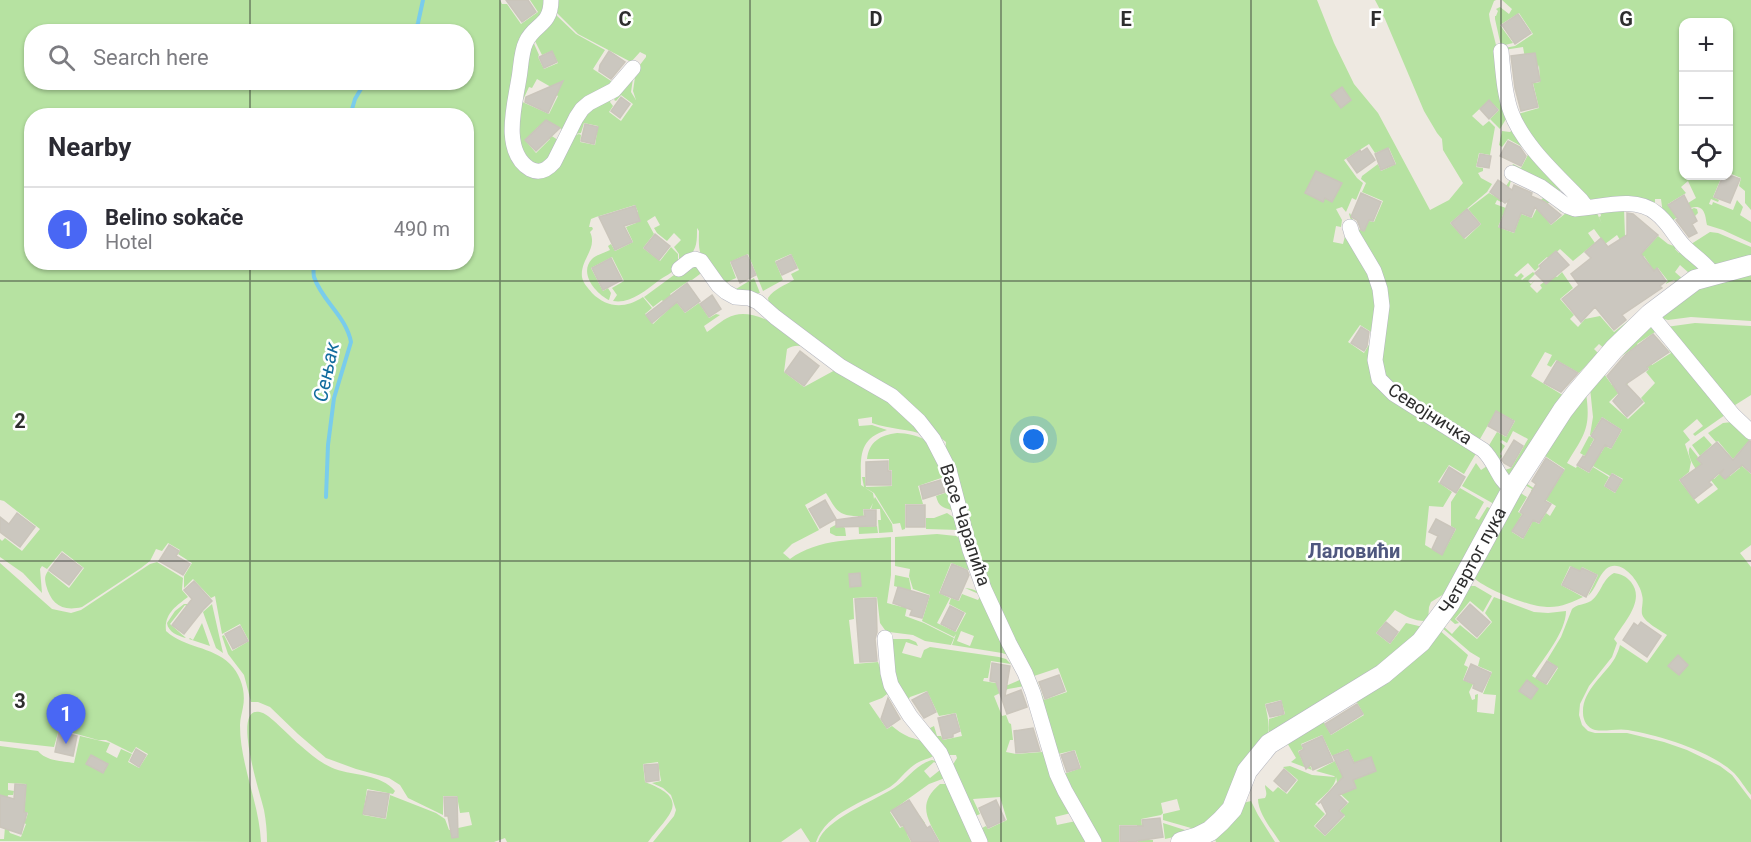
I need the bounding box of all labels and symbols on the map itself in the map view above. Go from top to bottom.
text: C [618,7,632,31]
text: D [870,7,883,31]
text: E [1120,7,1132,31]
text: F [1371,7,1382,31]
text: G [1619,7,1633,31]
water label: Сењак [308,339,344,404]
street label: Севојничка [1384,379,1476,449]
text: 2 [14,409,26,433]
your location [1019,425,1048,454]
street label: Васе Чарапића [936,461,995,589]
street label: Четвртог пука [1434,503,1510,618]
district label: Лаловићи [1308,539,1400,563]
text: 3 [14,689,26,713]
pin: 1 [46,694,86,744]

